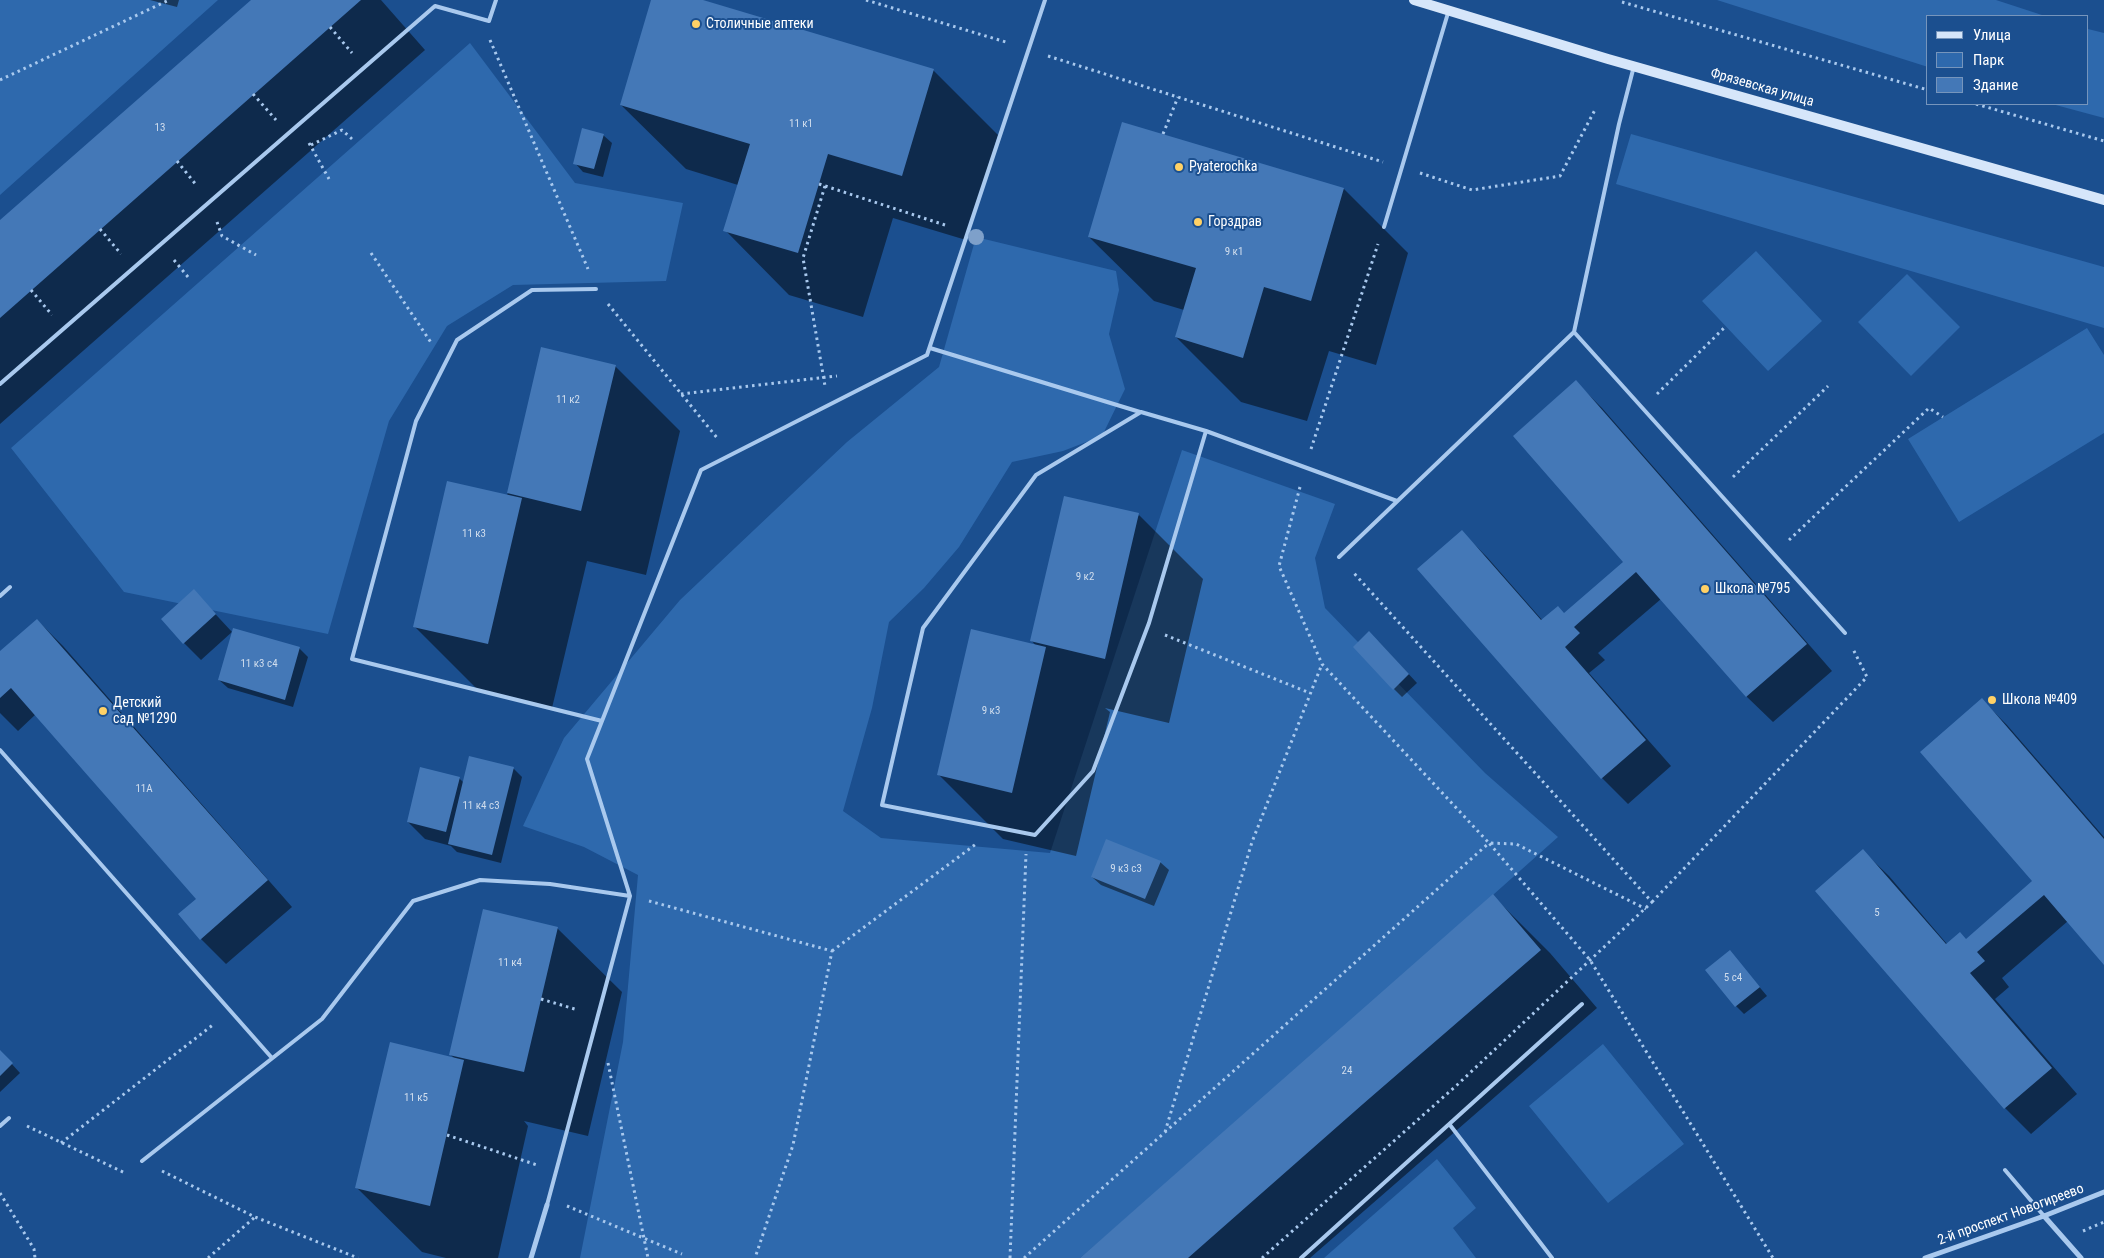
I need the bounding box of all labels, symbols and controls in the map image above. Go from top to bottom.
legend [1926,15,2089,105]
place label: Столичные аптеки [706,16,814,32]
marker: Столичные аптеки [690,18,702,30]
text: Улица [1973,26,2011,44]
text: Парк [1973,51,2004,69]
street label: Фрязевская улица [1708,65,1816,111]
text: Здание [1973,76,2018,94]
house number: 11 к1 [789,117,813,131]
house number: 13 [155,121,165,135]
place label: Pyaterochka [1189,159,1257,175]
marker: Pyaterochka [1173,161,1185,173]
place label: Горздрав [1208,214,1262,230]
marker: Горздрав [1192,216,1204,228]
house number: 9 к1 [1225,245,1243,259]
house number: 11 к2 [556,393,580,407]
house number: 11 к3 [462,527,486,541]
house number: 9 к2 [1076,570,1094,584]
place label: Школа №795 [1715,581,1790,597]
marker: Школа №795 [1699,583,1711,595]
house number: 11 к3 с4 [240,657,278,671]
place label: Школа №409 [2002,692,2077,708]
marker: Школа №409 [1986,694,1998,706]
place label: Детский сад №1290 [113,695,177,728]
house number: 9 к3 [982,704,1000,718]
marker: Детский сад №1290 [97,705,109,717]
house number: 11А [135,782,153,796]
house number: 11 к4 с3 [462,799,500,813]
house number: 9 к3 с3 [1110,862,1142,876]
house number: 5 [1874,906,1880,920]
house number: 11 к4 [498,956,522,970]
house number: 5 c4 [1724,971,1742,985]
house number: 24 [1342,1064,1352,1078]
house number: 11 к5 [404,1091,428,1105]
street label: 2-й проспект Новогиреево [1936,1181,2086,1249]

